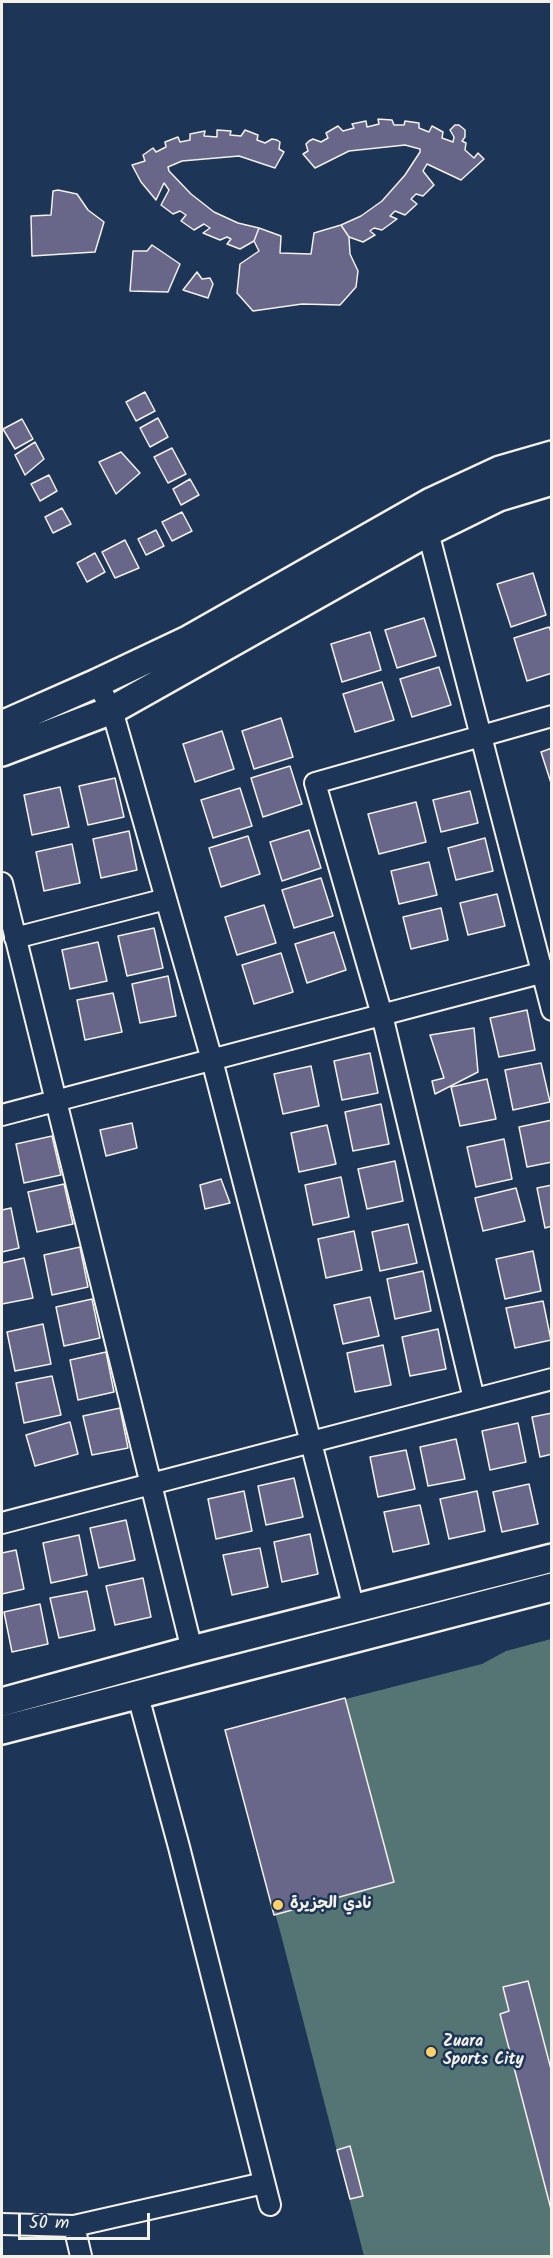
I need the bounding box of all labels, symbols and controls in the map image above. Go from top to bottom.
place label: نادي الجزيرة [290,1895,371,1915]
marker: نادي الجزيرة [271,1898,285,1912]
place label: Zuara Sports City [443,2033,524,2071]
marker: Zuara Sports City [424,2045,438,2059]
scale bar [21,2201,153,2239]
text: 50 m [29,2209,69,2238]

